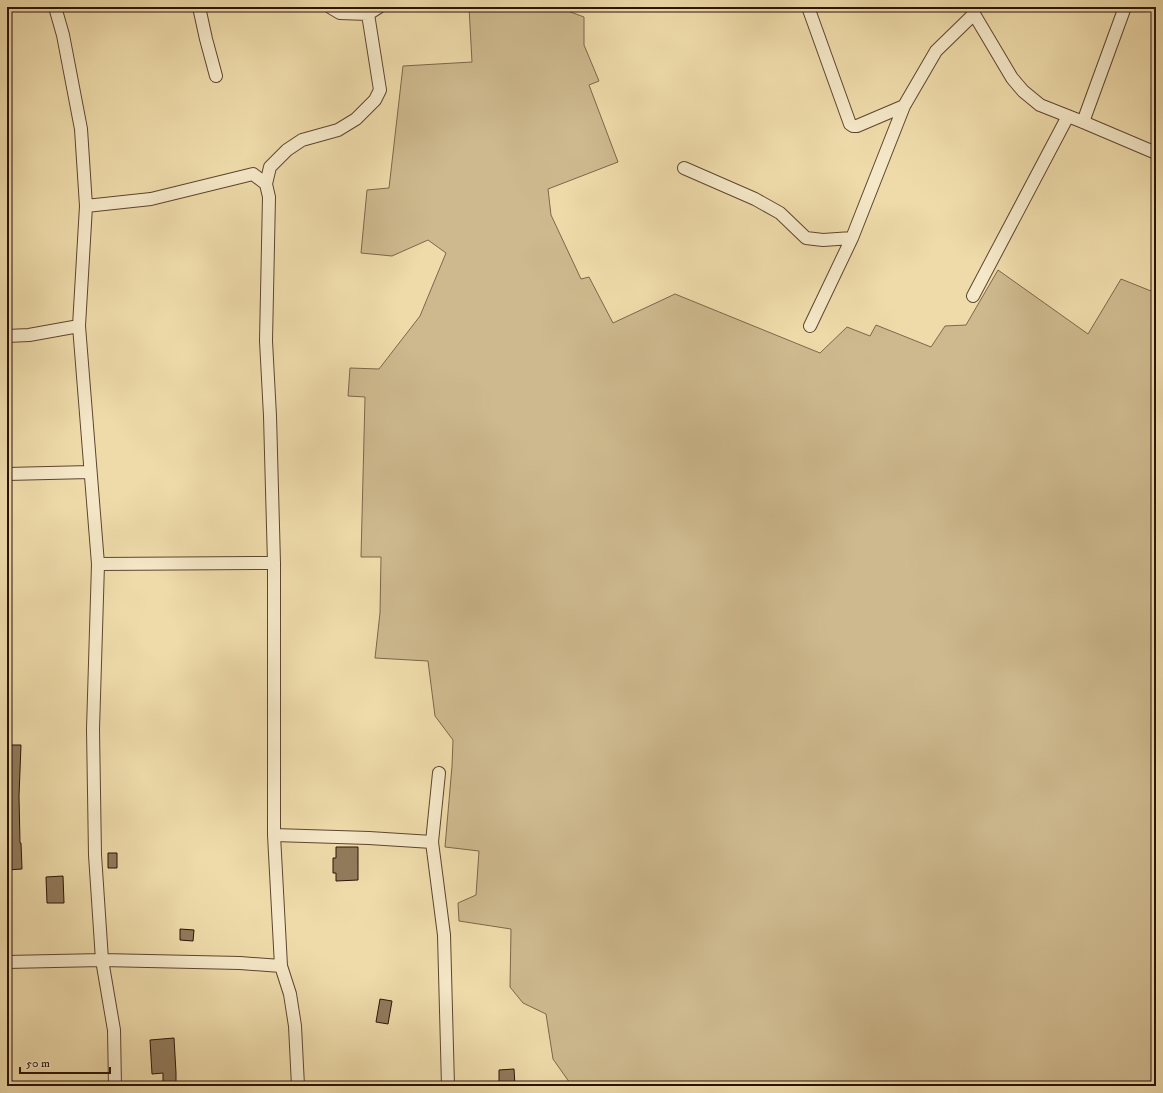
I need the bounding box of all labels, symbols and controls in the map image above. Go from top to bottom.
scale bar [20,1049,110,1075]
text: 50 m [26,1056,50,1071]

